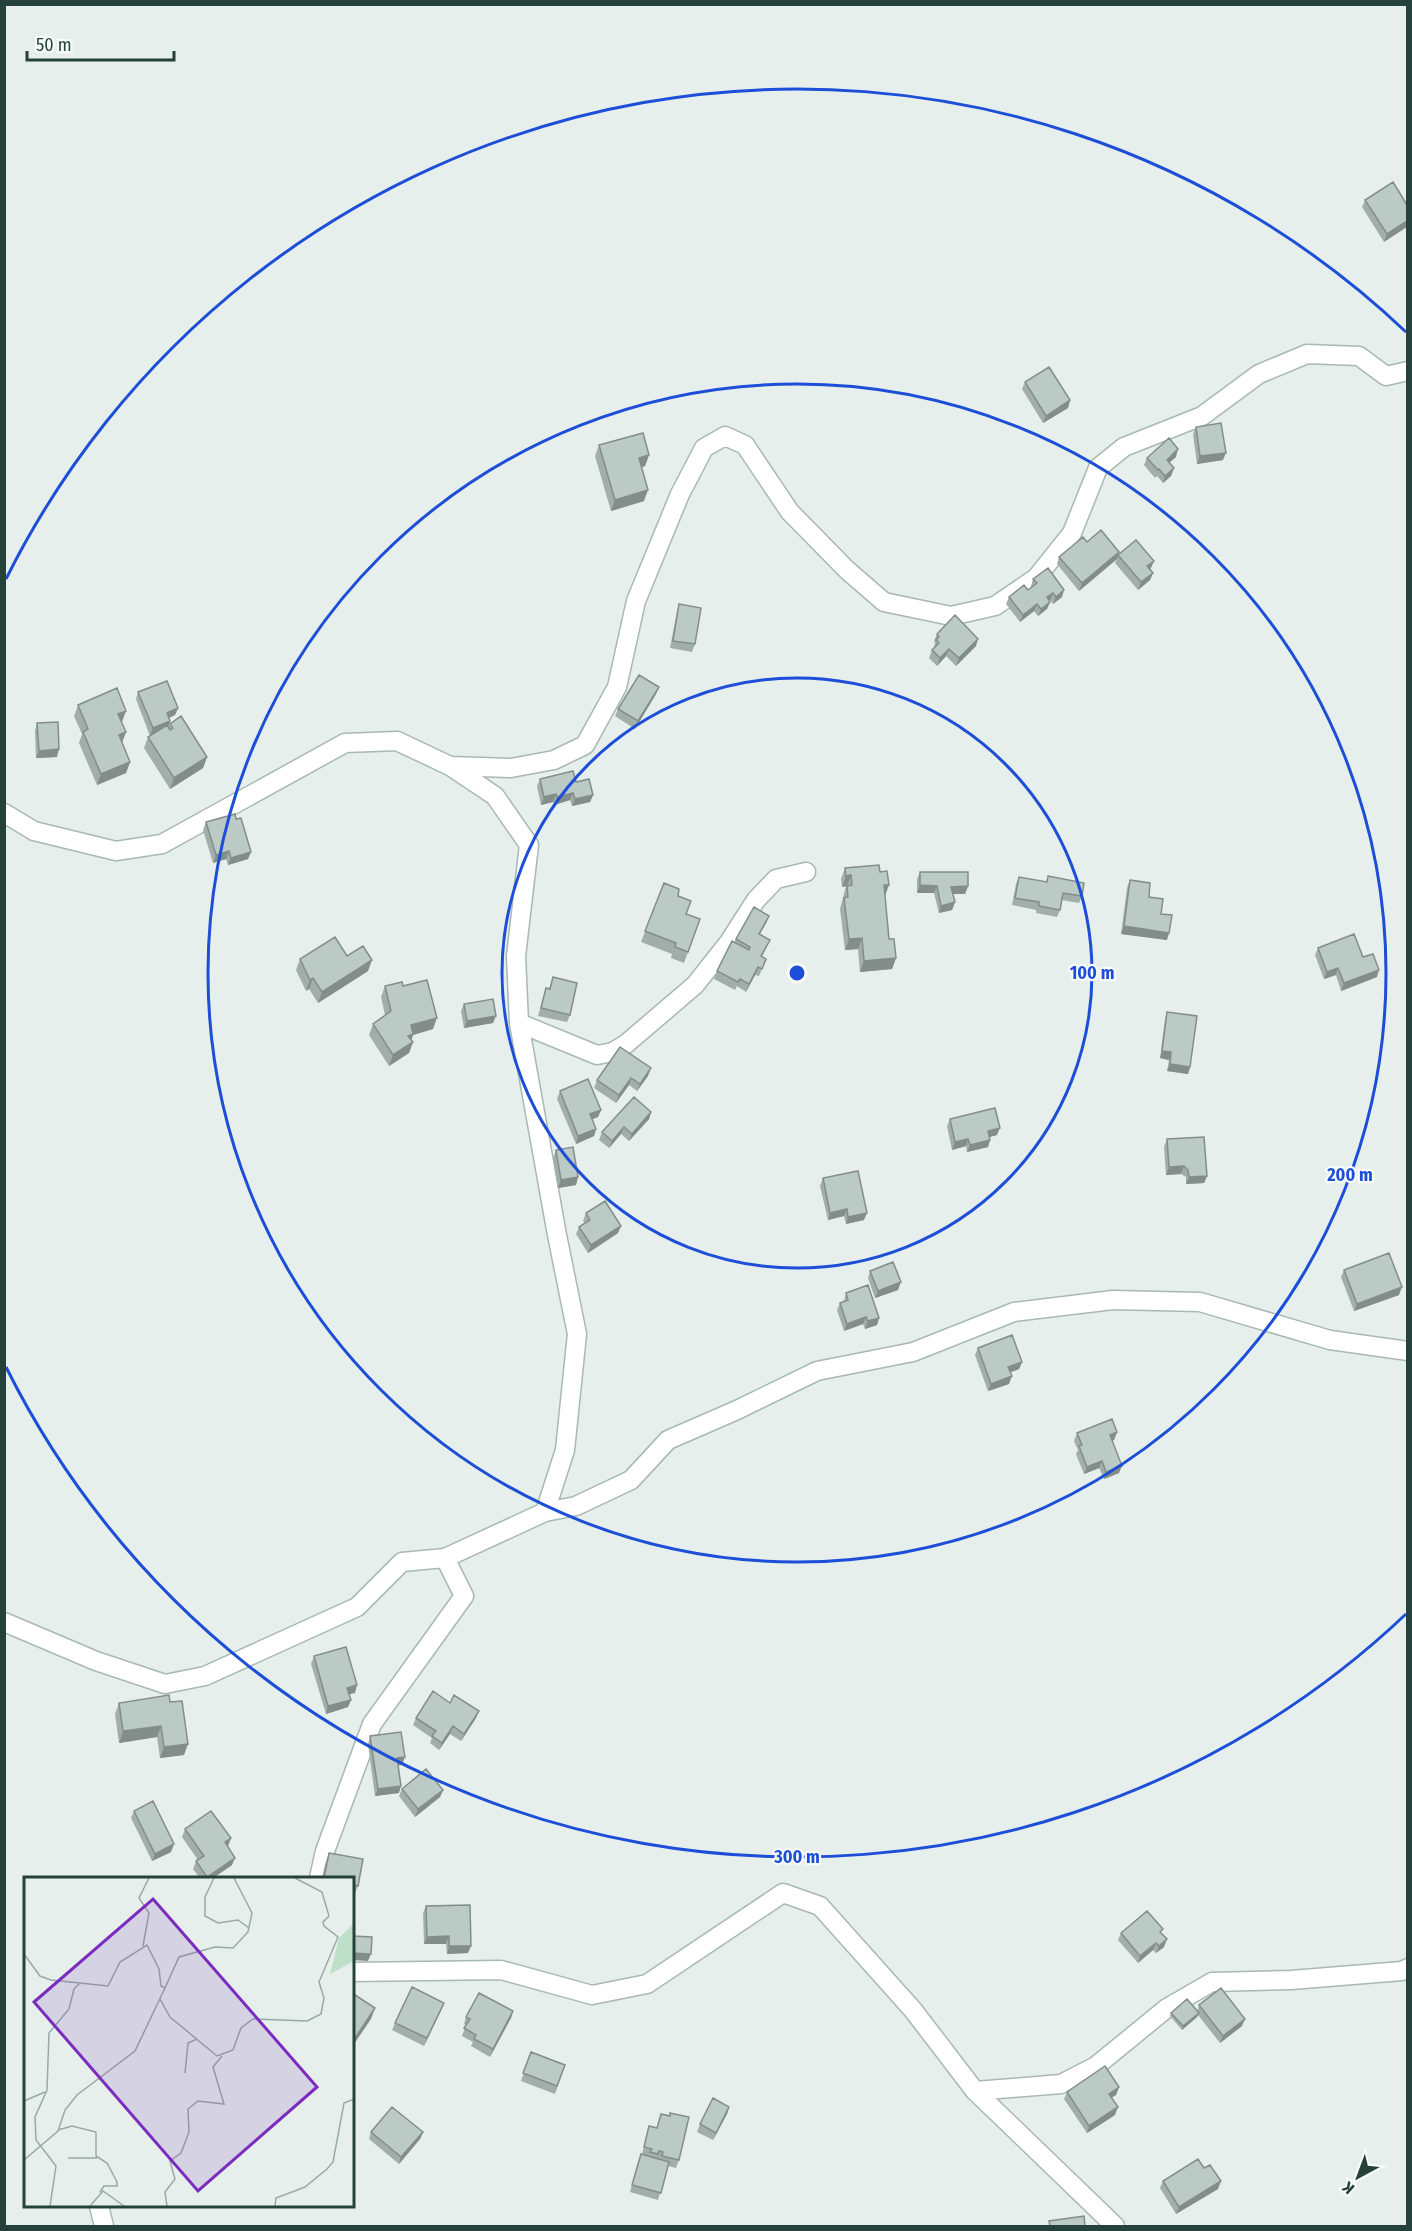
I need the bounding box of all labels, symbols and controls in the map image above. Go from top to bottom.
scale bar [27,24,174,62]
text: 50 m [36,34,72,56]
text: 100 m [1070,962,1114,984]
centre of rings [787,963,807,983]
text: 200 m [1326,1164,1373,1186]
text: 300 m [773,1846,820,1868]
inset map [24,1877,354,2207]
north arrow [1328,2147,1388,2207]
text: K [1338,2177,1358,2198]

